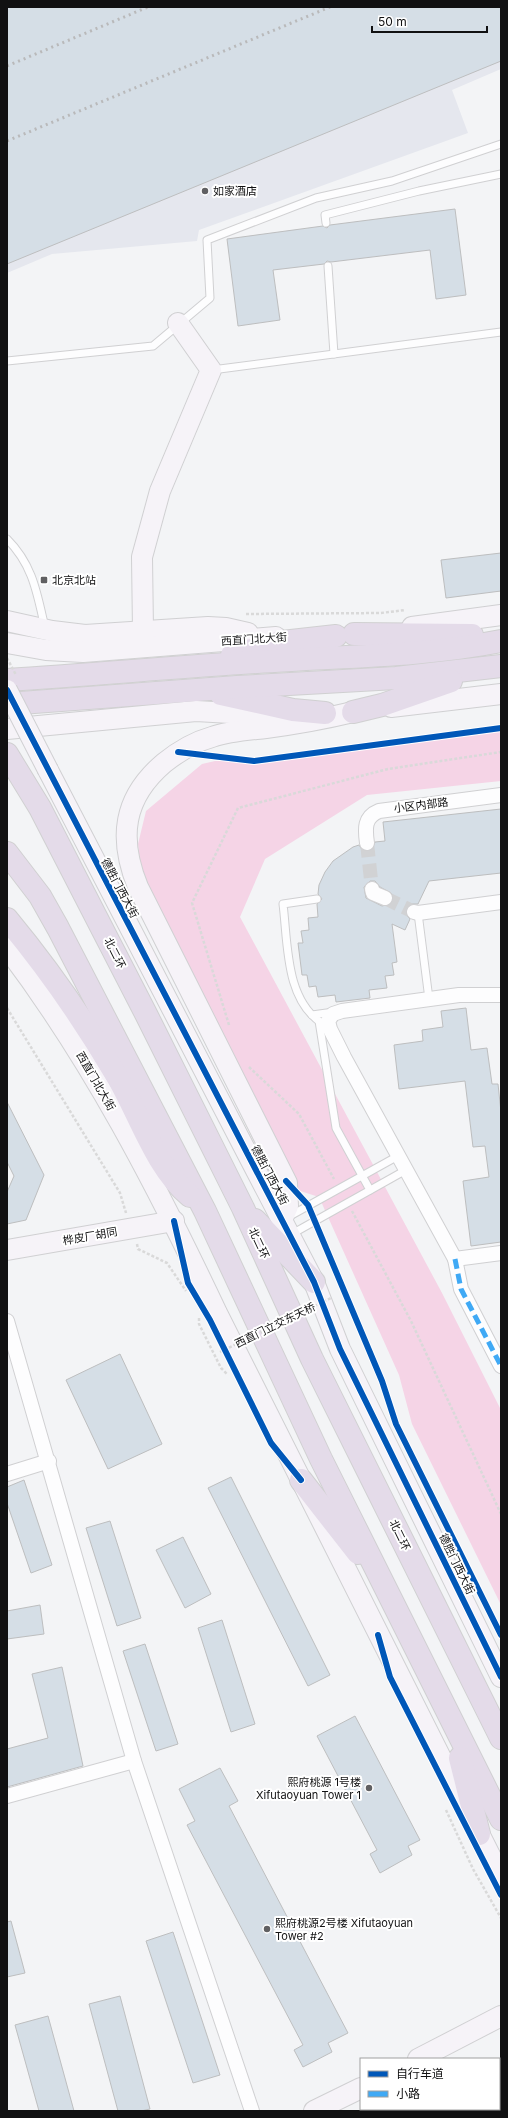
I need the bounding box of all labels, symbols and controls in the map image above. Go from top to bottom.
scale bar [372,8,487,34]
text: 50 m [378,14,407,29]
place label: 如家酒店 [213,184,257,198]
marker: 如家酒店 [200,186,210,196]
place label: 北京北站 [52,573,96,587]
marker: 北京北站 [39,575,49,585]
street label: 西直门北大街 [221,630,287,648]
street label: 小区内部路 [393,795,449,815]
street label: 德胜门西大街 [98,856,142,920]
street label: 北二环 [101,935,129,971]
street label: 西直门北大街 [73,1049,119,1113]
street label: 德胜门西大街 [248,1143,292,1207]
street label: 桦皮厂胡同 [62,1224,118,1248]
street label: 北二环 [246,1225,272,1261]
street label: 西直门立交东天桥 [232,1299,318,1351]
street label: 北二环 [386,1517,414,1553]
street label: 德胜门西大街 [436,1531,478,1597]
place label: 熙府桃源 1号楼 Xifutaoyuan Tower 1 [256,1775,361,1802]
marker: 熙府桃源 1号楼 Xifutaoyuan Tower 1 [364,1783,374,1793]
place label: 熙府桃源2号楼 Xifutaoyuan Tower #2 [275,1916,413,1943]
marker: 熙府桃源2号楼 Xifutaoyuan Tower #2 [262,1924,272,1934]
legend [360,2058,500,2110]
text: 自行车道 [396,2066,444,2081]
text: 小路 [396,2086,420,2101]

